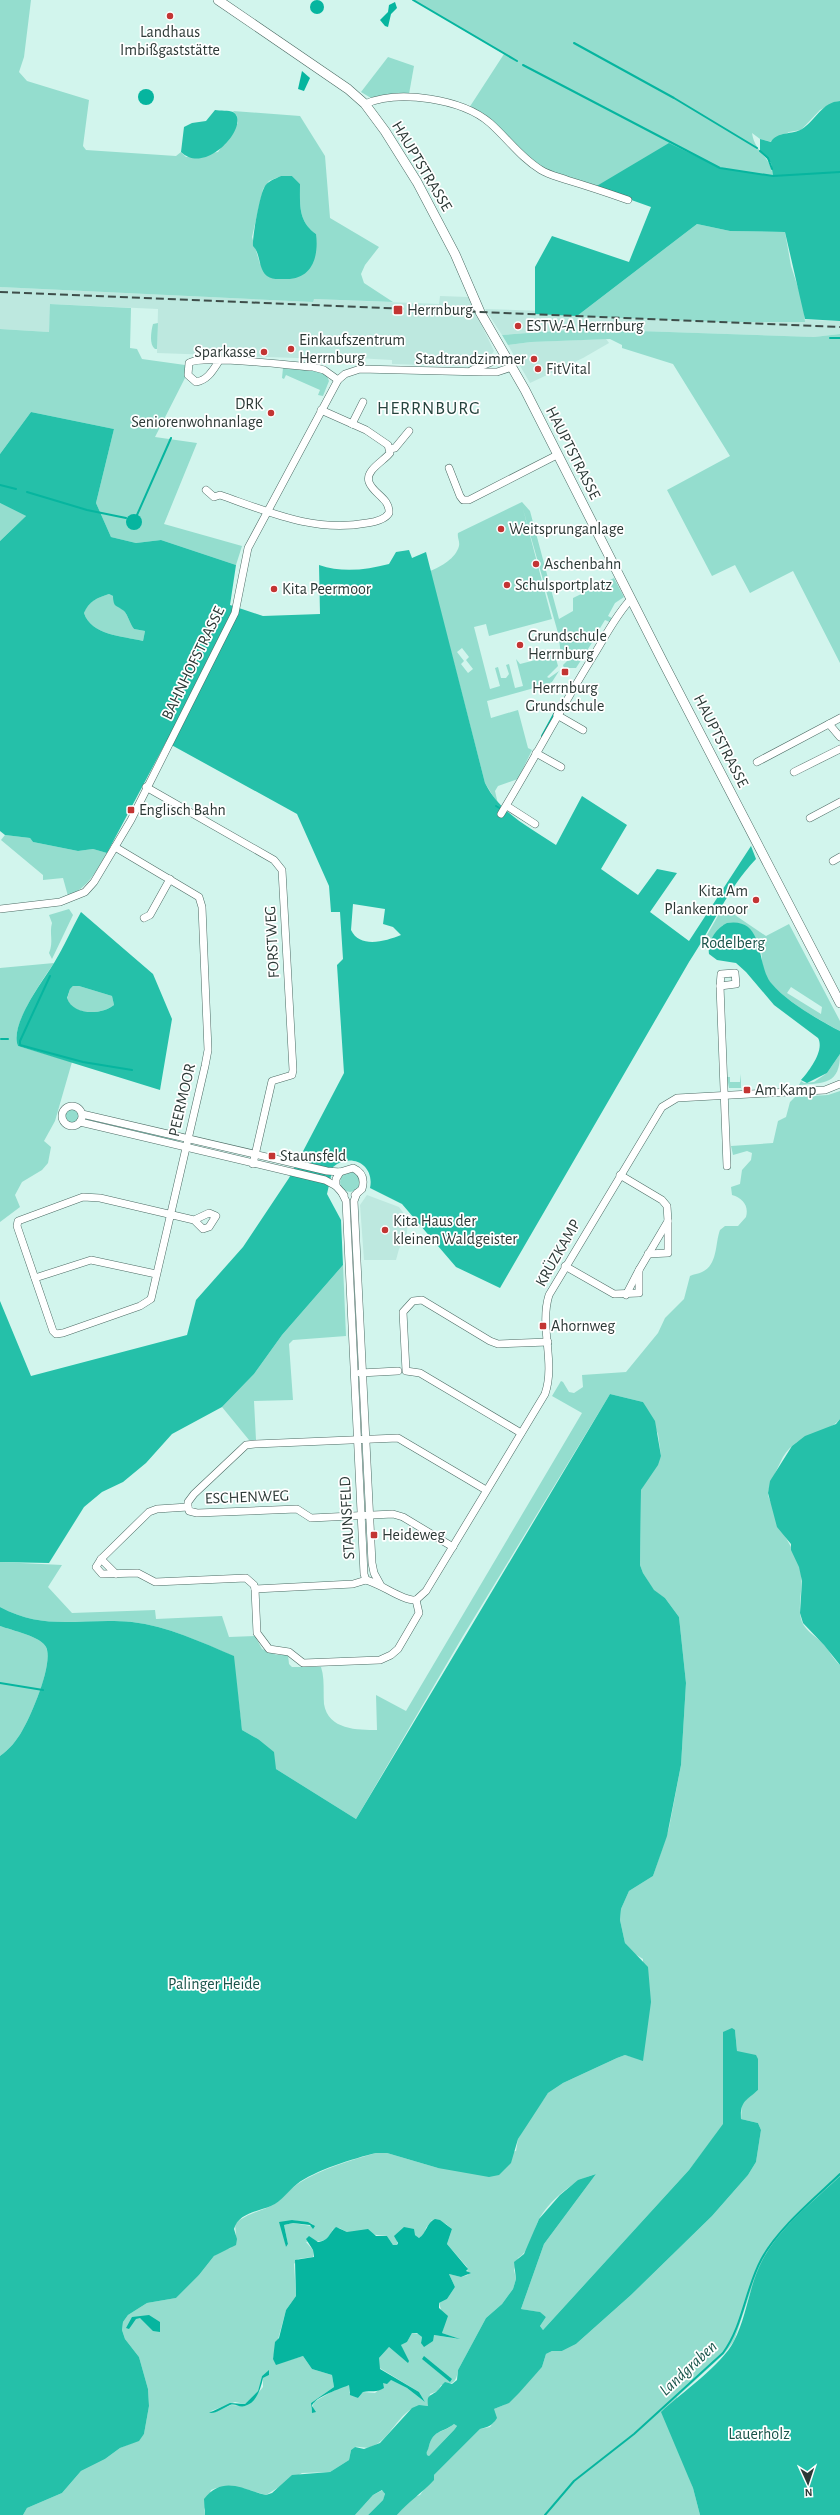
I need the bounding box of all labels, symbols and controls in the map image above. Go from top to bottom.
marker: Landhaus Imbißgaststätte [165,11,175,21]
place label: Landhaus Imbißgaststätte [120,24,220,58]
street label: HAUPTSTRASSE [389,118,455,214]
place label: Herrnburg [407,302,473,318]
marker: Herrnburg [392,304,404,316]
place label: ESTW-A Herrnburg [526,318,644,334]
marker: ESTW-A Herrnburg [513,321,523,331]
place label: Einkaufszentrum Herrnburg [299,332,405,366]
place label: Sparkasse [194,344,256,360]
marker: Einkaufszentrum Herrnburg [286,344,296,354]
marker: Sparkasse [259,347,269,357]
place label: Stadtrandzimmer [415,351,527,367]
marker: Stadtrandzimmer [529,354,539,364]
place label: FitVital [546,361,591,377]
marker: FitVital [533,364,543,374]
place label: DRK Seniorenwohnanlage [131,396,263,430]
district label: HERRNBURG [377,400,481,418]
street label: HAUPTSTRASSE [543,404,603,502]
marker: DRK Seniorenwohnanlage [266,408,276,418]
place label: Weitsprunganlage [509,521,624,537]
marker: Weitsprunganlage [496,524,506,534]
place label: Aschenbahn [544,556,621,572]
marker: Aschenbahn [531,559,541,569]
place label: Schulsportplatz [515,577,612,593]
marker: Schulsportplatz [502,580,512,590]
place label: Kita Peermoor [282,581,372,597]
marker: Kita Peermoor [269,584,279,594]
street label: BAHNHOFSTRASSE [159,604,227,722]
place label: Grundschule Herrnburg [528,628,607,662]
marker: Grundschule Herrnburg [515,640,525,650]
marker: Herrnburg Grundschule [560,667,570,677]
place label: Herrnburg Grundschule [526,680,604,714]
street label: HAUPTSTRASSE [691,692,751,790]
place label: Englisch Bahn [139,802,226,818]
marker: Englisch Bahn [126,805,136,815]
place label: Kita Am Plankenmoor [664,883,749,917]
marker: Kita Am Plankenmoor [751,895,761,905]
street label: FORSTWEG [262,905,282,979]
park label: Rodelberg [701,935,765,951]
street label: PEERMOOR [166,1062,198,1138]
place label: Am Kamp [755,1082,816,1098]
marker: Am Kamp [742,1085,752,1095]
place label: Staunsfeld [280,1148,346,1164]
marker: Staunsfeld [267,1151,277,1161]
place label: Kita Haus der kleinen Waldgeister [393,1213,518,1247]
street label: KRÜZKAMP [531,1216,584,1289]
marker: Kita Haus der kleinen Waldgeister [380,1225,390,1235]
place label: Ahornweg [551,1318,615,1334]
marker: Ahornweg [538,1321,548,1331]
street label: STAUNSFELD [337,1476,357,1560]
street label: ESCHENWEG [205,1488,289,1506]
place label: Heideweg [382,1527,445,1543]
marker: Heideweg [369,1530,379,1540]
park label: Palinger Heide [168,1976,260,1992]
water label: Landgraben [656,2337,720,2399]
park label: Lauerholz [728,2426,790,2442]
north arrow [788,2463,828,2503]
text: N [804,2487,813,2498]

